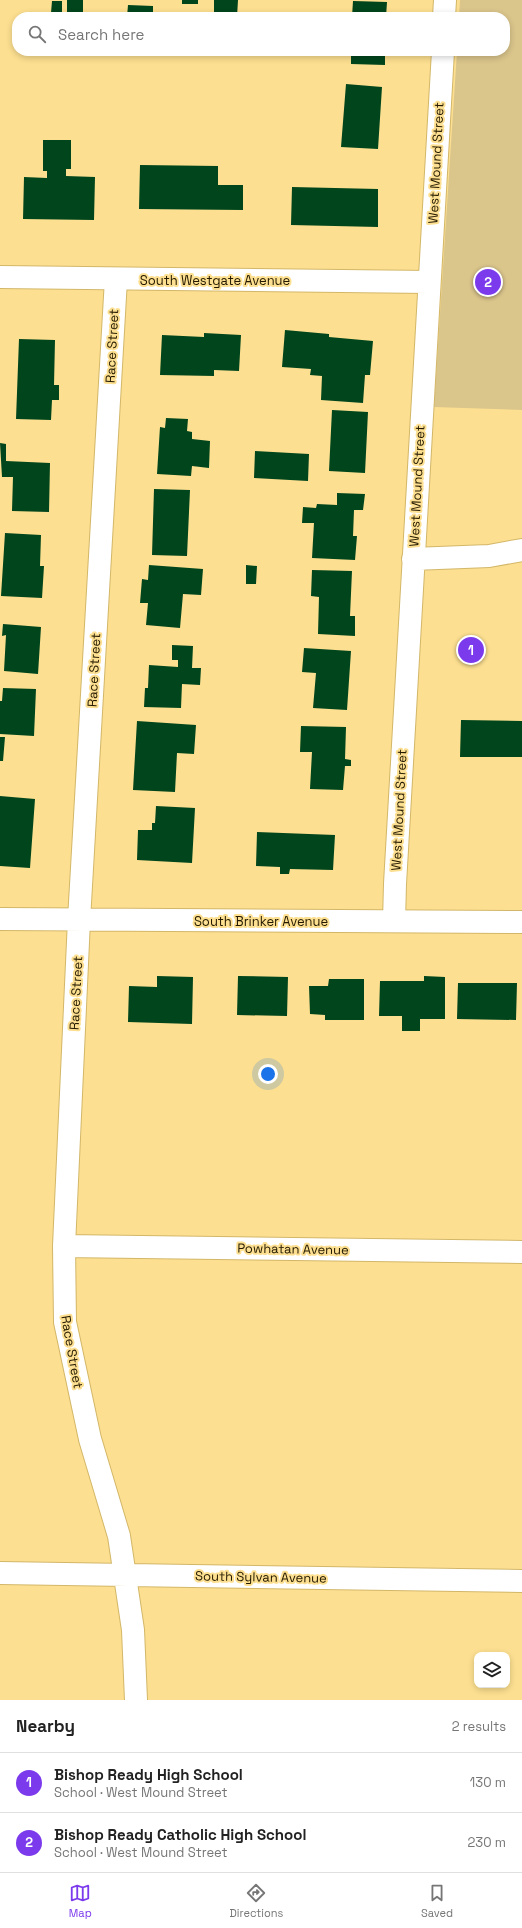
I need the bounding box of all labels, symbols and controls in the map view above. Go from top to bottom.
search box [12,12,510,56]
icon: search [26,23,48,45]
text: Search here [58,25,144,44]
street label: West Mound Street [424,102,448,224]
pin: 2 [475,267,501,297]
street label: South Westgate Avenue [140,272,290,289]
street label: Race Street [102,309,122,383]
street label: West Mound Street [405,425,429,547]
street label: Race Street [84,633,104,707]
pin: 1 [458,635,484,665]
street label: West Mound Street [387,749,411,871]
street label: South Brinker Avenue [194,913,328,930]
street label: Race Street [66,956,86,1030]
your location [258,1064,278,1084]
street label: Powhatan Avenue [237,1240,349,1258]
street label: Race Street [57,1314,87,1390]
street label: South Sylvan Avenue [195,1567,327,1587]
map controls [474,1652,510,1688]
button: layers [474,1652,510,1688]
text: Nearby [16,1715,75,1737]
text: 2 results [452,1718,506,1735]
text: Bishop Ready High School [54,1765,243,1784]
text: 1 [26,1774,32,1791]
text: 130 m [470,1774,506,1791]
text: School · West Mound Street [54,1784,228,1801]
text: Bishop Ready Catholic High School [54,1825,306,1844]
text: 2 [25,1834,33,1851]
text: 230 m [468,1834,506,1851]
text: School · West Mound Street [54,1844,228,1861]
tab: Map [69,1882,92,1920]
tab: Directions [229,1882,283,1920]
tab: Saved [421,1882,453,1920]

